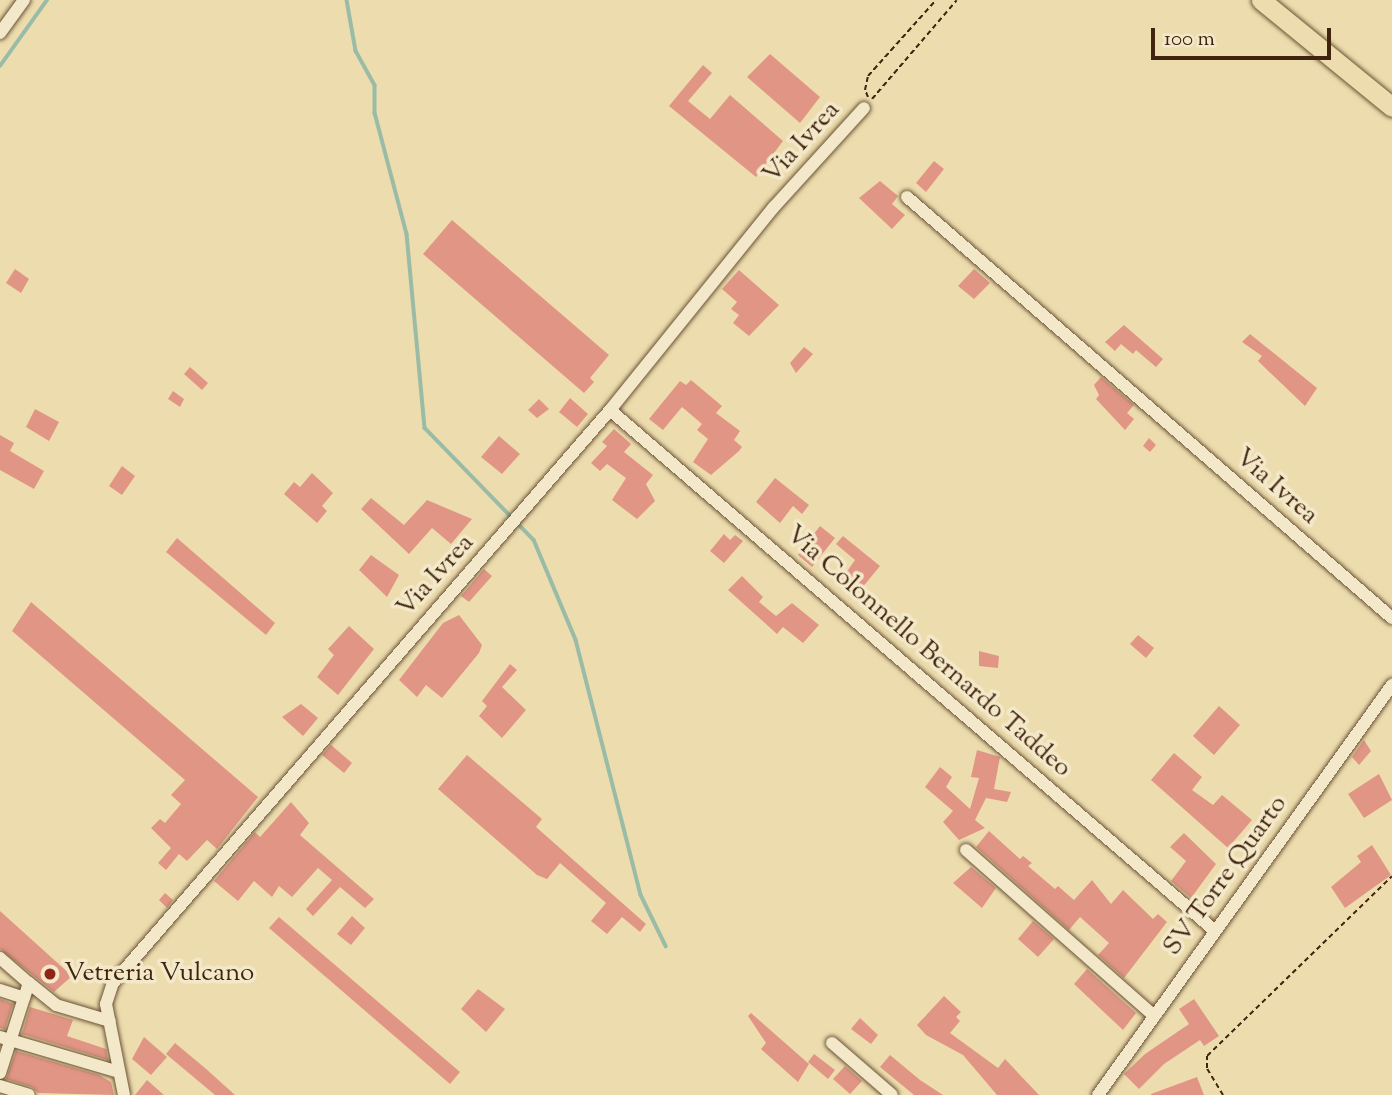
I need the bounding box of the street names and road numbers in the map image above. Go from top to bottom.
street label: Via Ivrea [757,95,847,191]
street label: Via Ivrea [1228,442,1324,532]
street label: Via Colonnello Bernardo Taddeo [779,519,1077,785]
street label: Via Ivrea [391,528,481,624]
street label: SV Torre Quarto [1157,790,1295,962]

